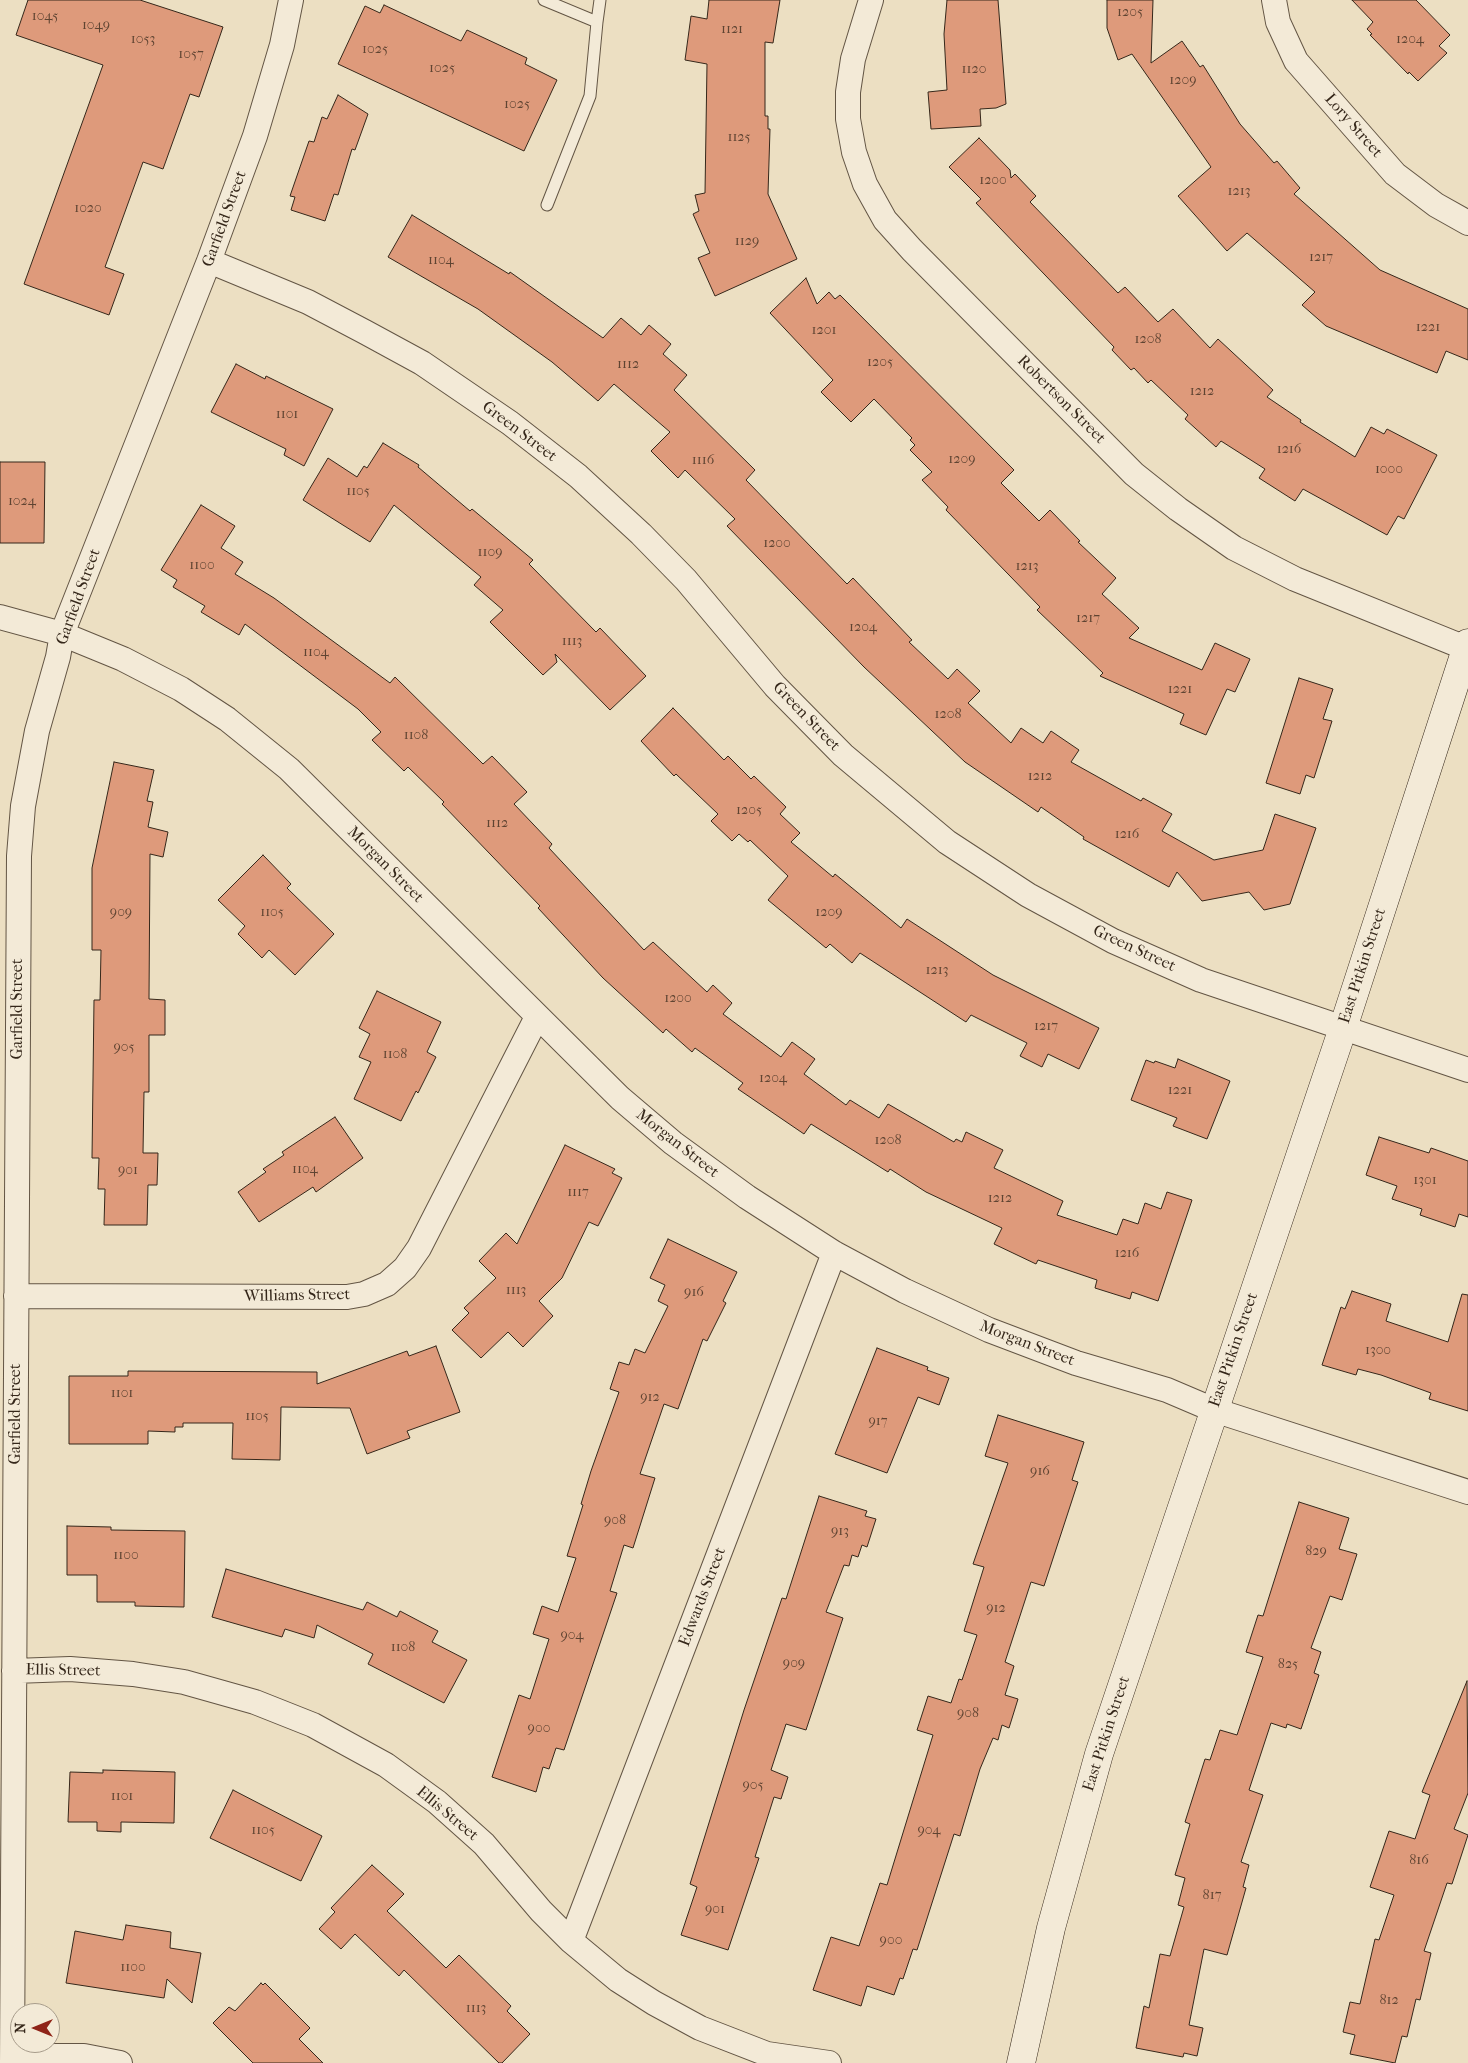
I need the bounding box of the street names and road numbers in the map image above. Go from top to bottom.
street label: Lory Street [1320,90,1386,162]
street label: Garfield Street [199,168,251,270]
street label: Robertson Street [1013,352,1109,448]
street label: Green Street [478,398,560,466]
street label: Garfield Street [53,546,105,648]
street label: Green Street [768,678,844,756]
street label: Morgan Street [343,823,427,907]
street label: East Pitkin Street [1335,906,1391,1026]
street label: Green Street [1090,922,1178,976]
street label: Garfield Street [8,959,28,1059]
street label: Morgan Street [632,1106,722,1182]
street label: Williams Street [244,1285,350,1307]
street label: East Pitkin Street [1205,1290,1263,1410]
street label: Morgan Street [977,1317,1077,1371]
street label: Garfield Street [6,1364,26,1464]
street label: Edwards Street [675,1545,731,1649]
street label: Ellis Street [25,1661,101,1681]
street label: East Pitkin Street [1079,1674,1135,1794]
street label: Ellis Street [412,1783,482,1845]

